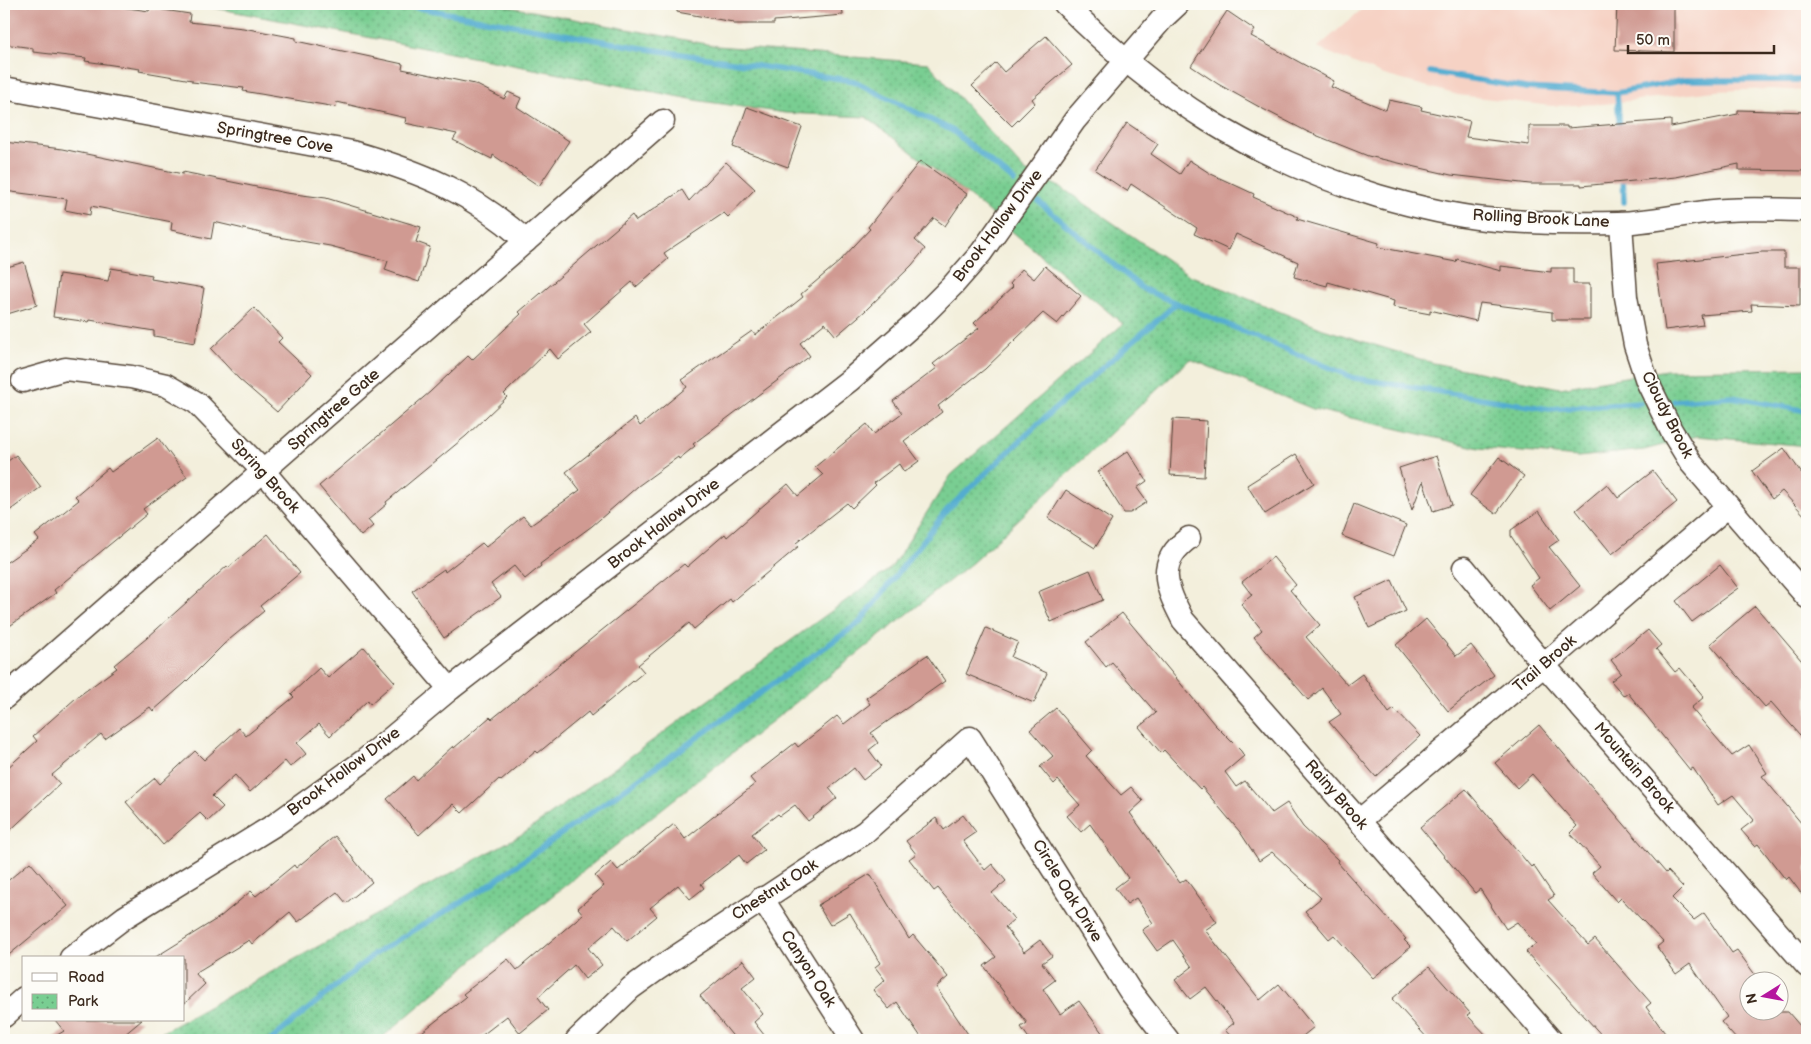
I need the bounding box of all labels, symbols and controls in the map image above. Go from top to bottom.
scale bar [1628,22,1775,54]
text: 50 m [1636,31,1670,50]
street label: Springtree Cove [215,118,335,158]
street label: Brook Hollow Drive [949,165,1047,286]
street label: Rolling Brook Lane [1472,206,1610,232]
street label: Springtree Gate [284,365,384,455]
street label: Cloudy Brook [1637,368,1697,462]
street label: Spring Brook [227,435,303,517]
street label: Brook Hollow Drive [604,474,724,573]
street label: Trail Brook [1510,631,1581,697]
street label: Mountain Brook [1590,719,1679,817]
street label: Brook Hollow Drive [284,723,405,821]
street label: Rainy Brook [1301,756,1372,834]
street label: Circle Oak Drive [1028,836,1106,946]
street label: Chestnut Oak [729,855,822,925]
street label: Canyon Oak [776,927,840,1011]
legend [22,956,185,1022]
text: Road [68,968,104,987]
north arrow [1738,972,1788,1022]
text: Park [68,992,99,1011]
text: N [1742,992,1761,1005]

